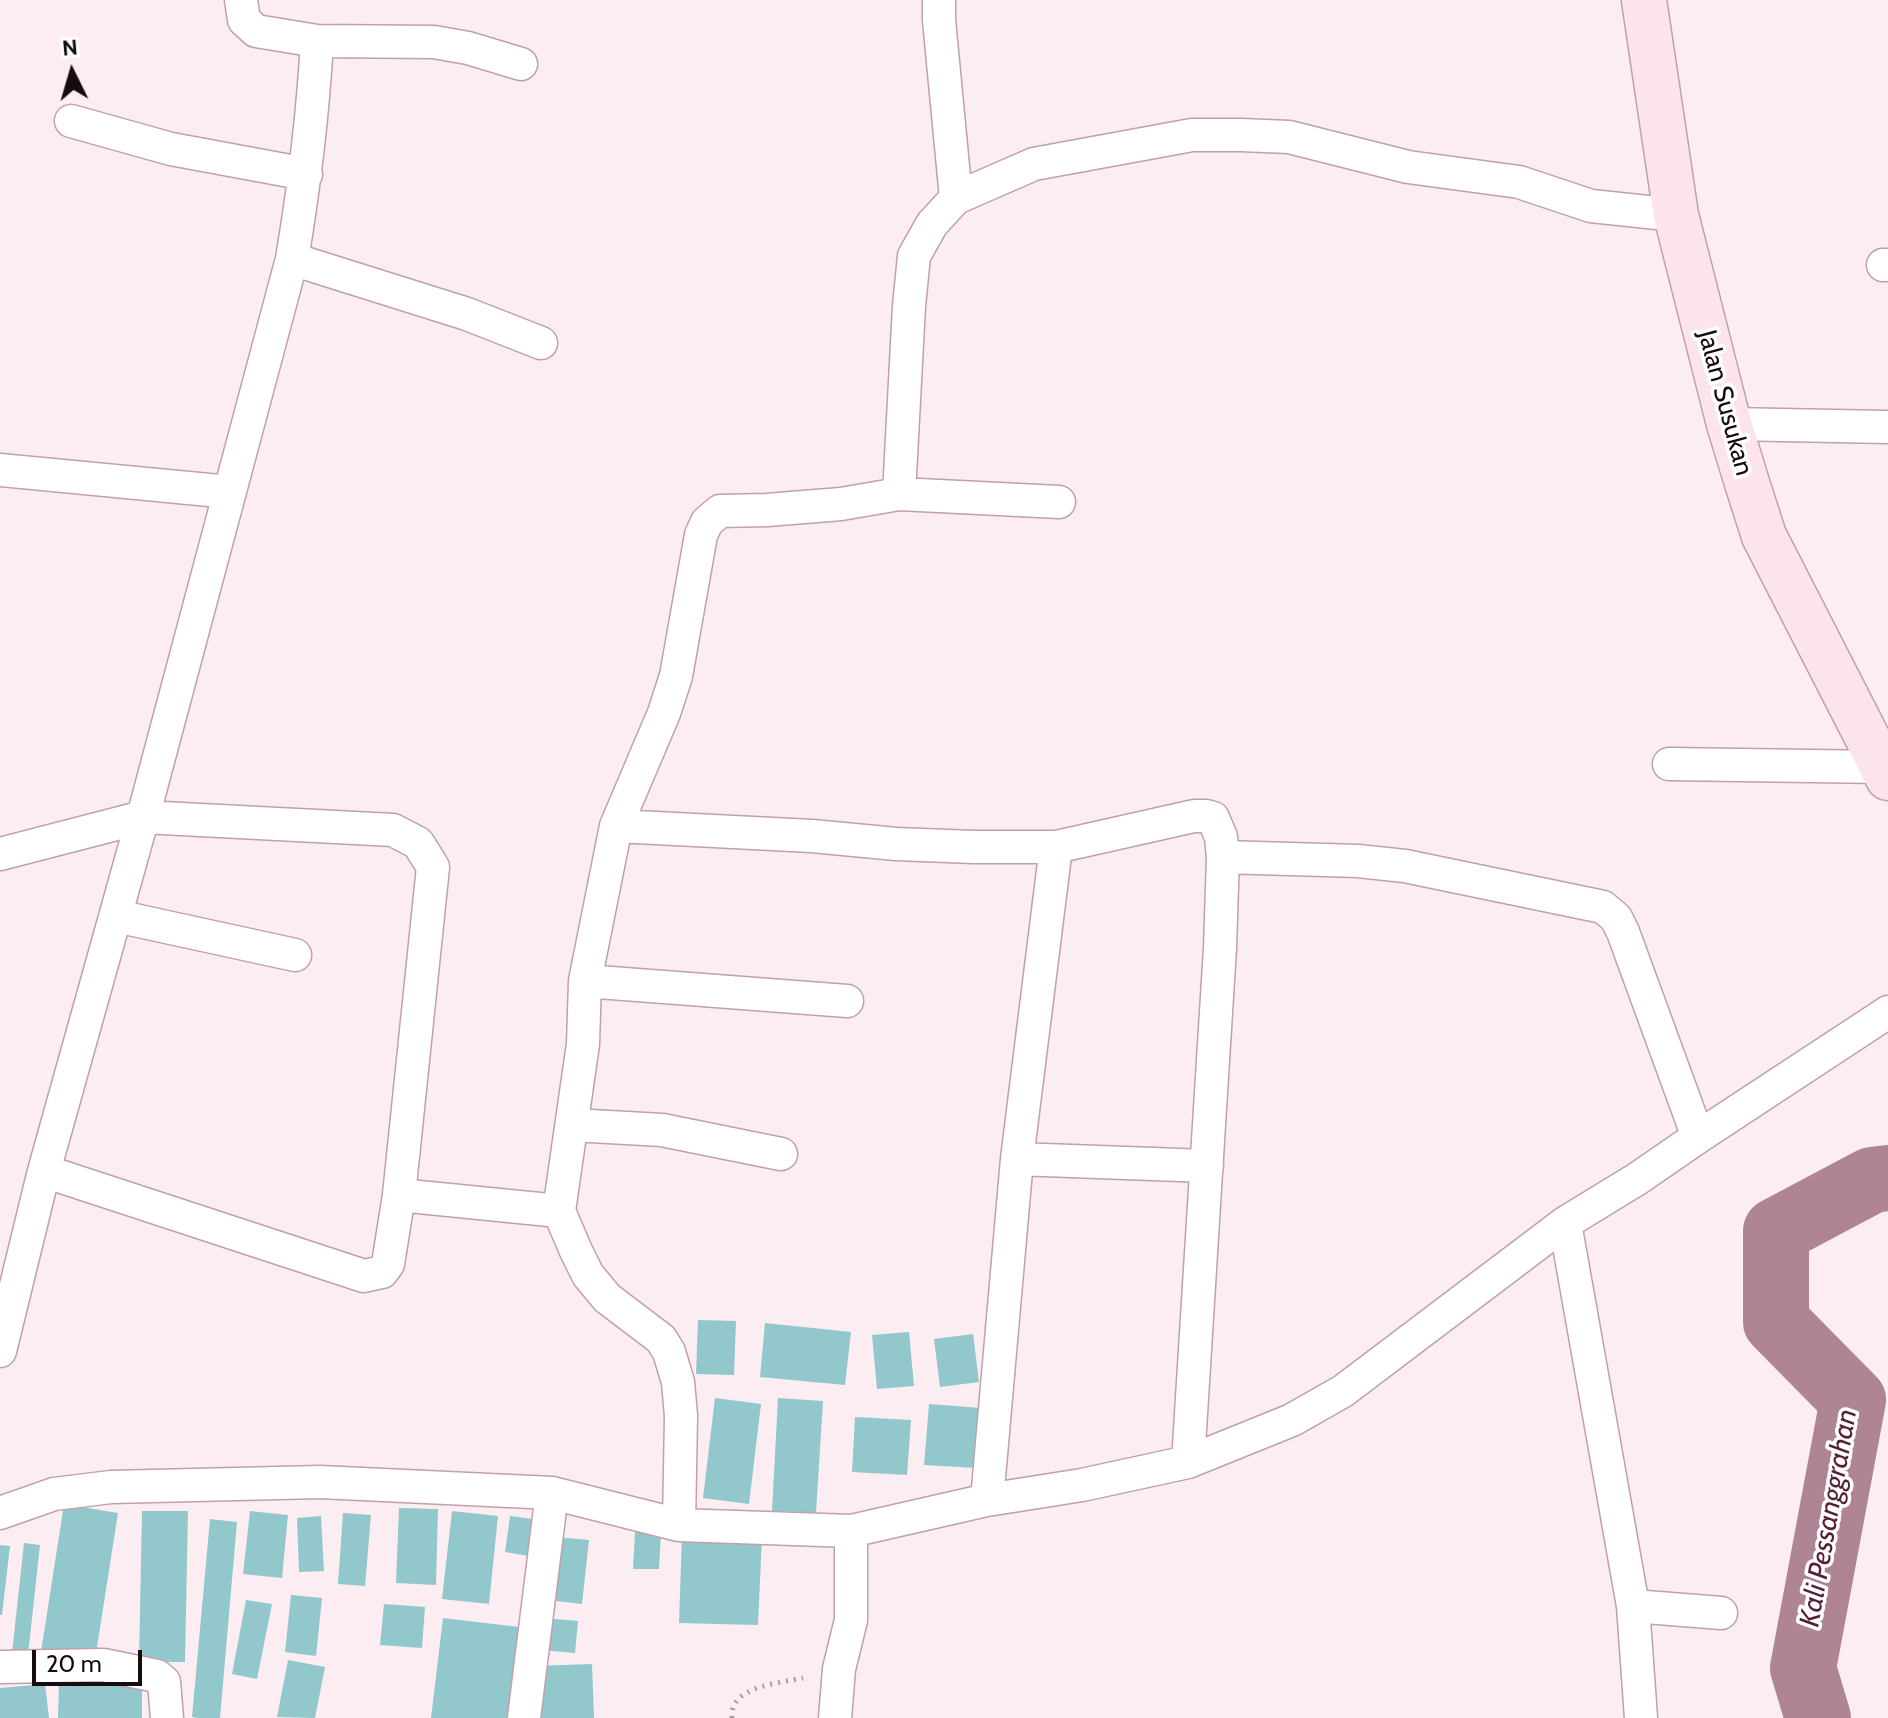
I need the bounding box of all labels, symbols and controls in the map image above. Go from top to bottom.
north arrow [32,32,112,112]
text: N [61,33,79,62]
street label: Jalan Susukan [1691,327,1759,479]
water label: Kali Pessanggrahan [1793,1407,1865,1629]
scale bar [36,1634,146,1684]
text: 20 m [46,1649,102,1678]

